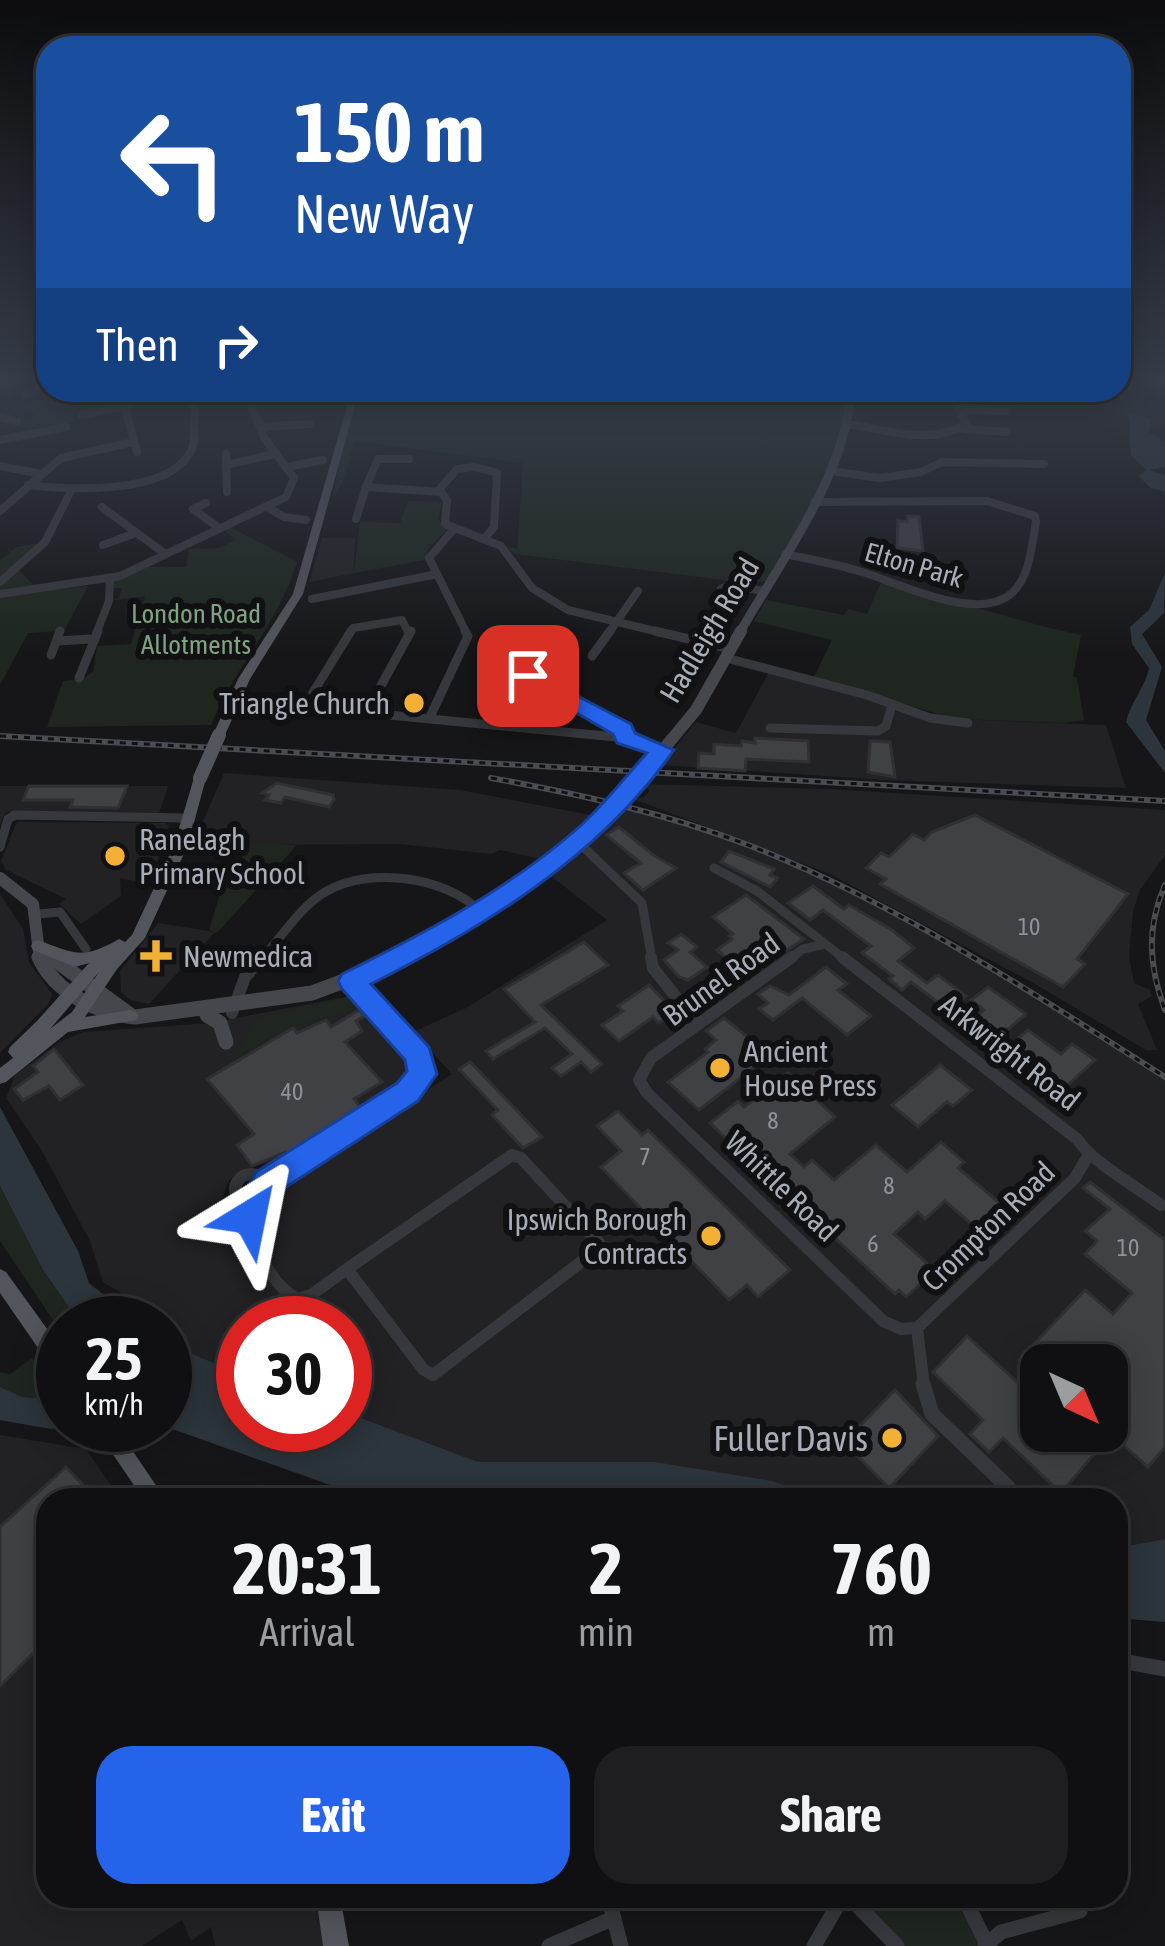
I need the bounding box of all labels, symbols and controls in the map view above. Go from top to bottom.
icon: left [96,84,252,240]
text: 150 m [294,84,484,180]
text: New Way [294,183,474,244]
icon: right [203,312,269,378]
text: Then [96,319,179,371]
street label: Elton Park [861,536,967,594]
street label: Hadleigh Road [653,552,765,708]
park label: London Road Allotments [131,598,261,660]
pin [477,625,579,727]
icon: arrive [495,643,561,709]
place label: Triangle Church [219,686,390,720]
marker: Triangle Church [401,690,427,716]
place label: Ranelagh Primary School [139,822,305,890]
marker: Ranelagh Primary School [102,843,128,869]
house number: 10 [1018,913,1040,940]
street label: Brunel Road [656,926,786,1032]
place label: Newmedica [183,939,313,973]
marker: Newmedica [140,940,172,972]
street label: Arkwright Road [933,987,1087,1117]
place label: Ancient House Press [744,1034,877,1102]
marker: Ancient House Press [707,1055,733,1081]
house number: 40 [281,1078,303,1105]
house number: 8 [767,1107,779,1134]
street label: Whittle Road [719,1124,845,1248]
house number: 7 [639,1143,651,1170]
position arrow [187,1154,313,1280]
street label: Crompton Road [915,1155,1061,1297]
house number: 8 [883,1172,895,1199]
place label: Ipswich Borough Contracts [507,1202,687,1270]
marker: Ipswich Borough Contracts [698,1223,724,1249]
house number: 6 [867,1230,879,1257]
house number: 10 [1117,1234,1139,1261]
speed limit sign: 30 [216,1296,372,1452]
text: 25 [86,1324,142,1393]
north arrow [1020,1344,1128,1452]
map controls [1020,1344,1128,1452]
text: km/h [84,1387,144,1421]
place label: Fuller Davis [713,1417,868,1459]
marker: Fuller Davis [879,1425,905,1451]
text: 20:31 [232,1527,382,1609]
text: 2 [589,1527,623,1609]
text: 760 [830,1527,932,1609]
text: Arrival [259,1610,355,1654]
text: min [578,1610,634,1654]
text: m [867,1610,895,1654]
button: Exit [96,1746,570,1884]
button: Share [594,1746,1068,1884]

